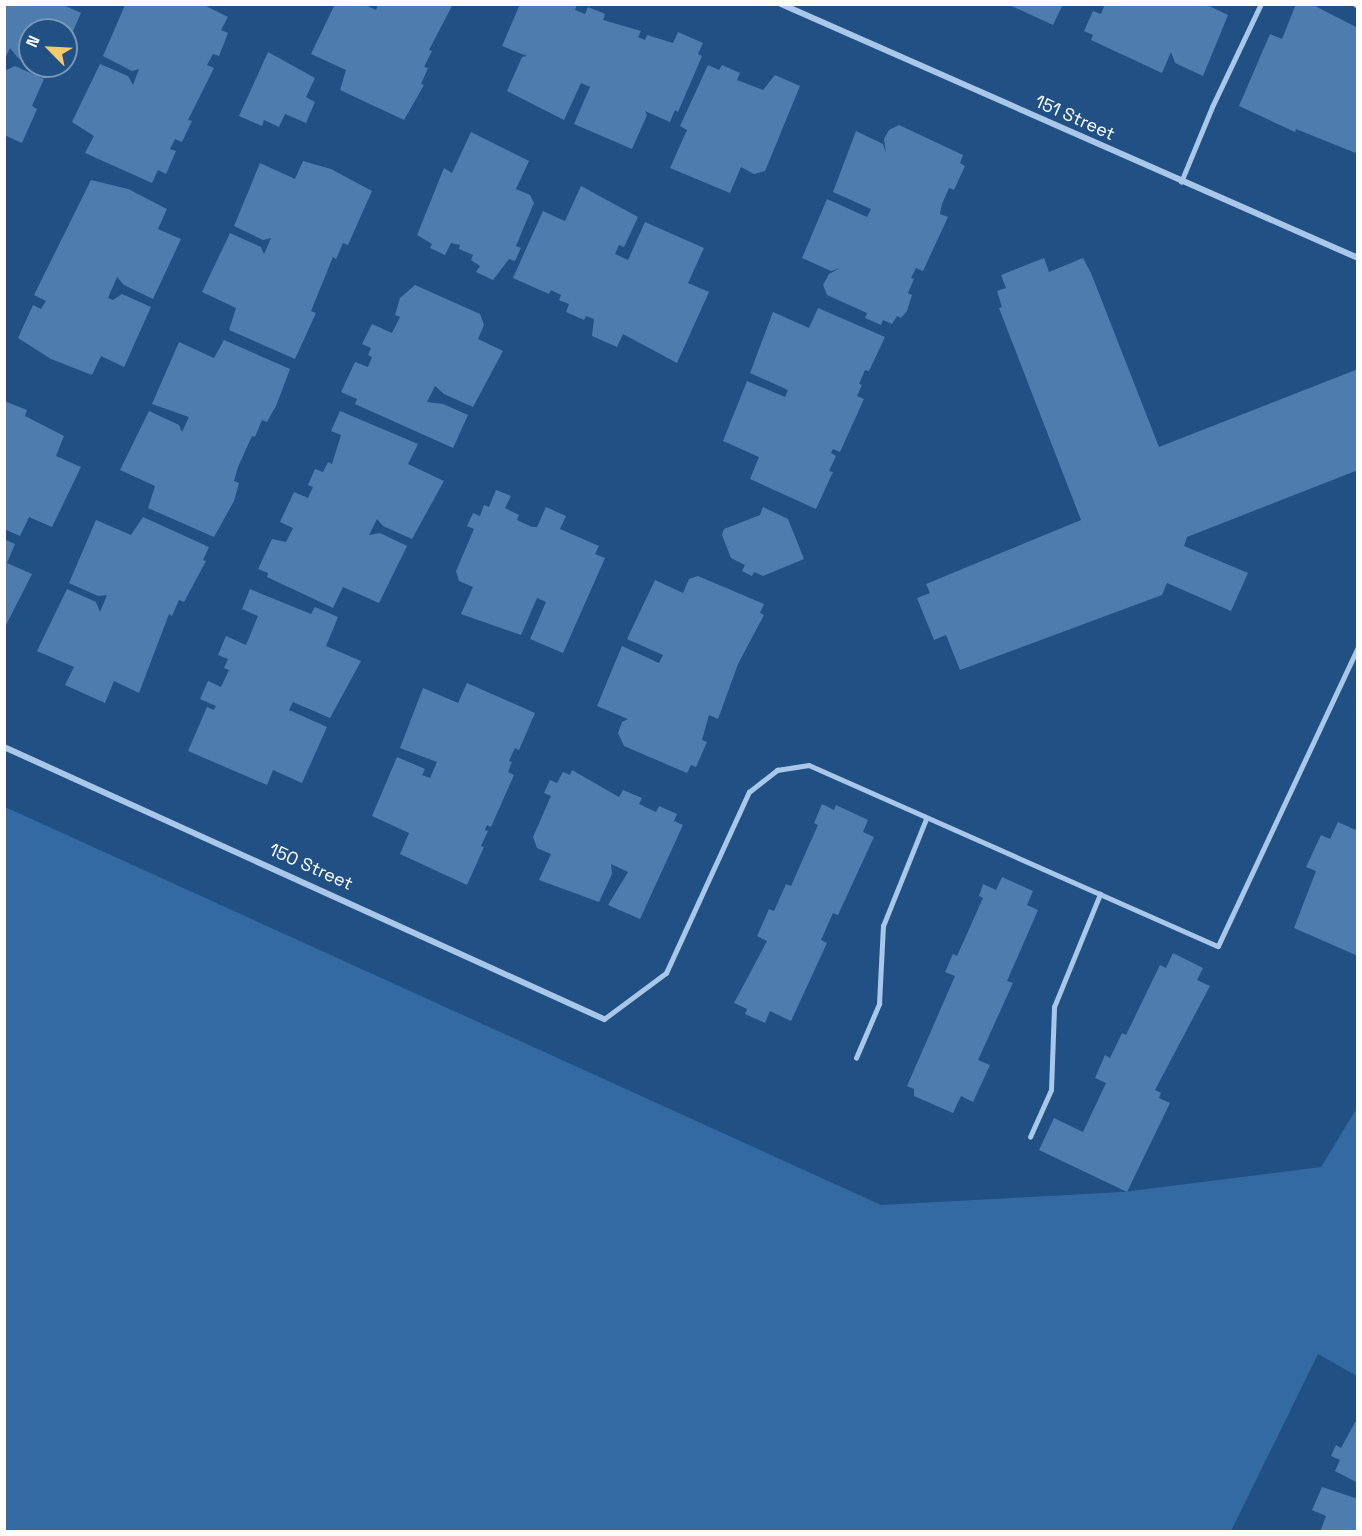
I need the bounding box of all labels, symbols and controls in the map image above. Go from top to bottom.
north arrow [18,18,78,78]
text: N [21,32,45,50]
street label: 151 Street [1032,91,1118,145]
street label: 150 Street [266,839,356,895]

